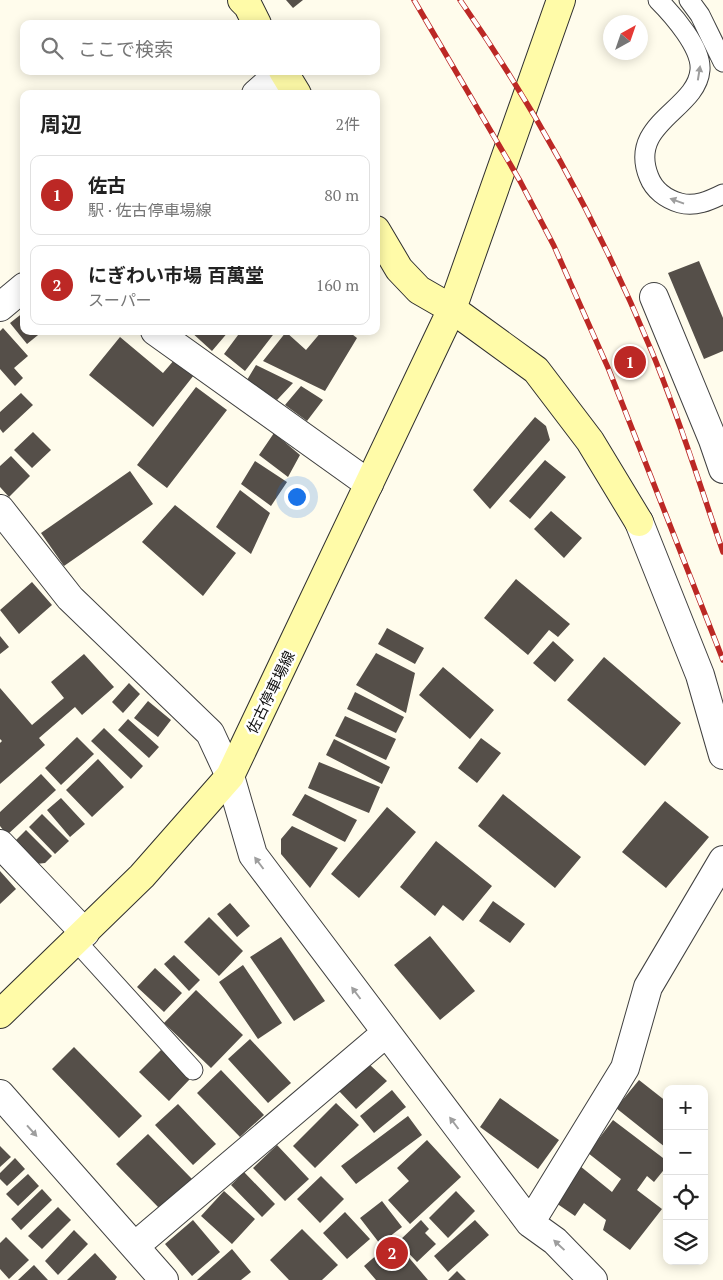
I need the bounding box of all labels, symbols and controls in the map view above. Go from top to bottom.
north arrow [603,15,648,60]
search box [20,20,380,75]
icon: search [38,34,66,62]
text: ここで検索 [78,36,173,61]
one-way arrow [695,64,703,80]
text: 周辺 [40,110,82,138]
text: 2件 [335,113,360,135]
text: 佐古 [88,172,126,197]
text: 1 [52,184,62,206]
text: 80 m [324,184,359,206]
one-way arrow [669,197,684,205]
text: 駅 · 佐古停車場線 [88,199,212,221]
text: にぎわい市場 百萬堂 [88,262,264,287]
text: 2 [52,274,62,296]
text: 160 m [316,274,359,296]
text: スーパー [88,289,152,311]
pin: 1 [614,343,646,381]
your location [284,484,310,510]
street label: 佐古停車場線 [241,647,299,737]
one-way arrow [253,857,264,870]
one-way arrow [351,986,361,1000]
map controls [663,1085,708,1265]
button: + [663,1085,708,1130]
one-way arrow [448,1117,459,1130]
one-way arrow [27,1124,38,1137]
button: − [663,1130,708,1175]
button: locate [663,1175,708,1220]
button: layers [663,1220,708,1265]
pin: 2 [376,1234,408,1272]
one-way arrow [553,1239,565,1251]

